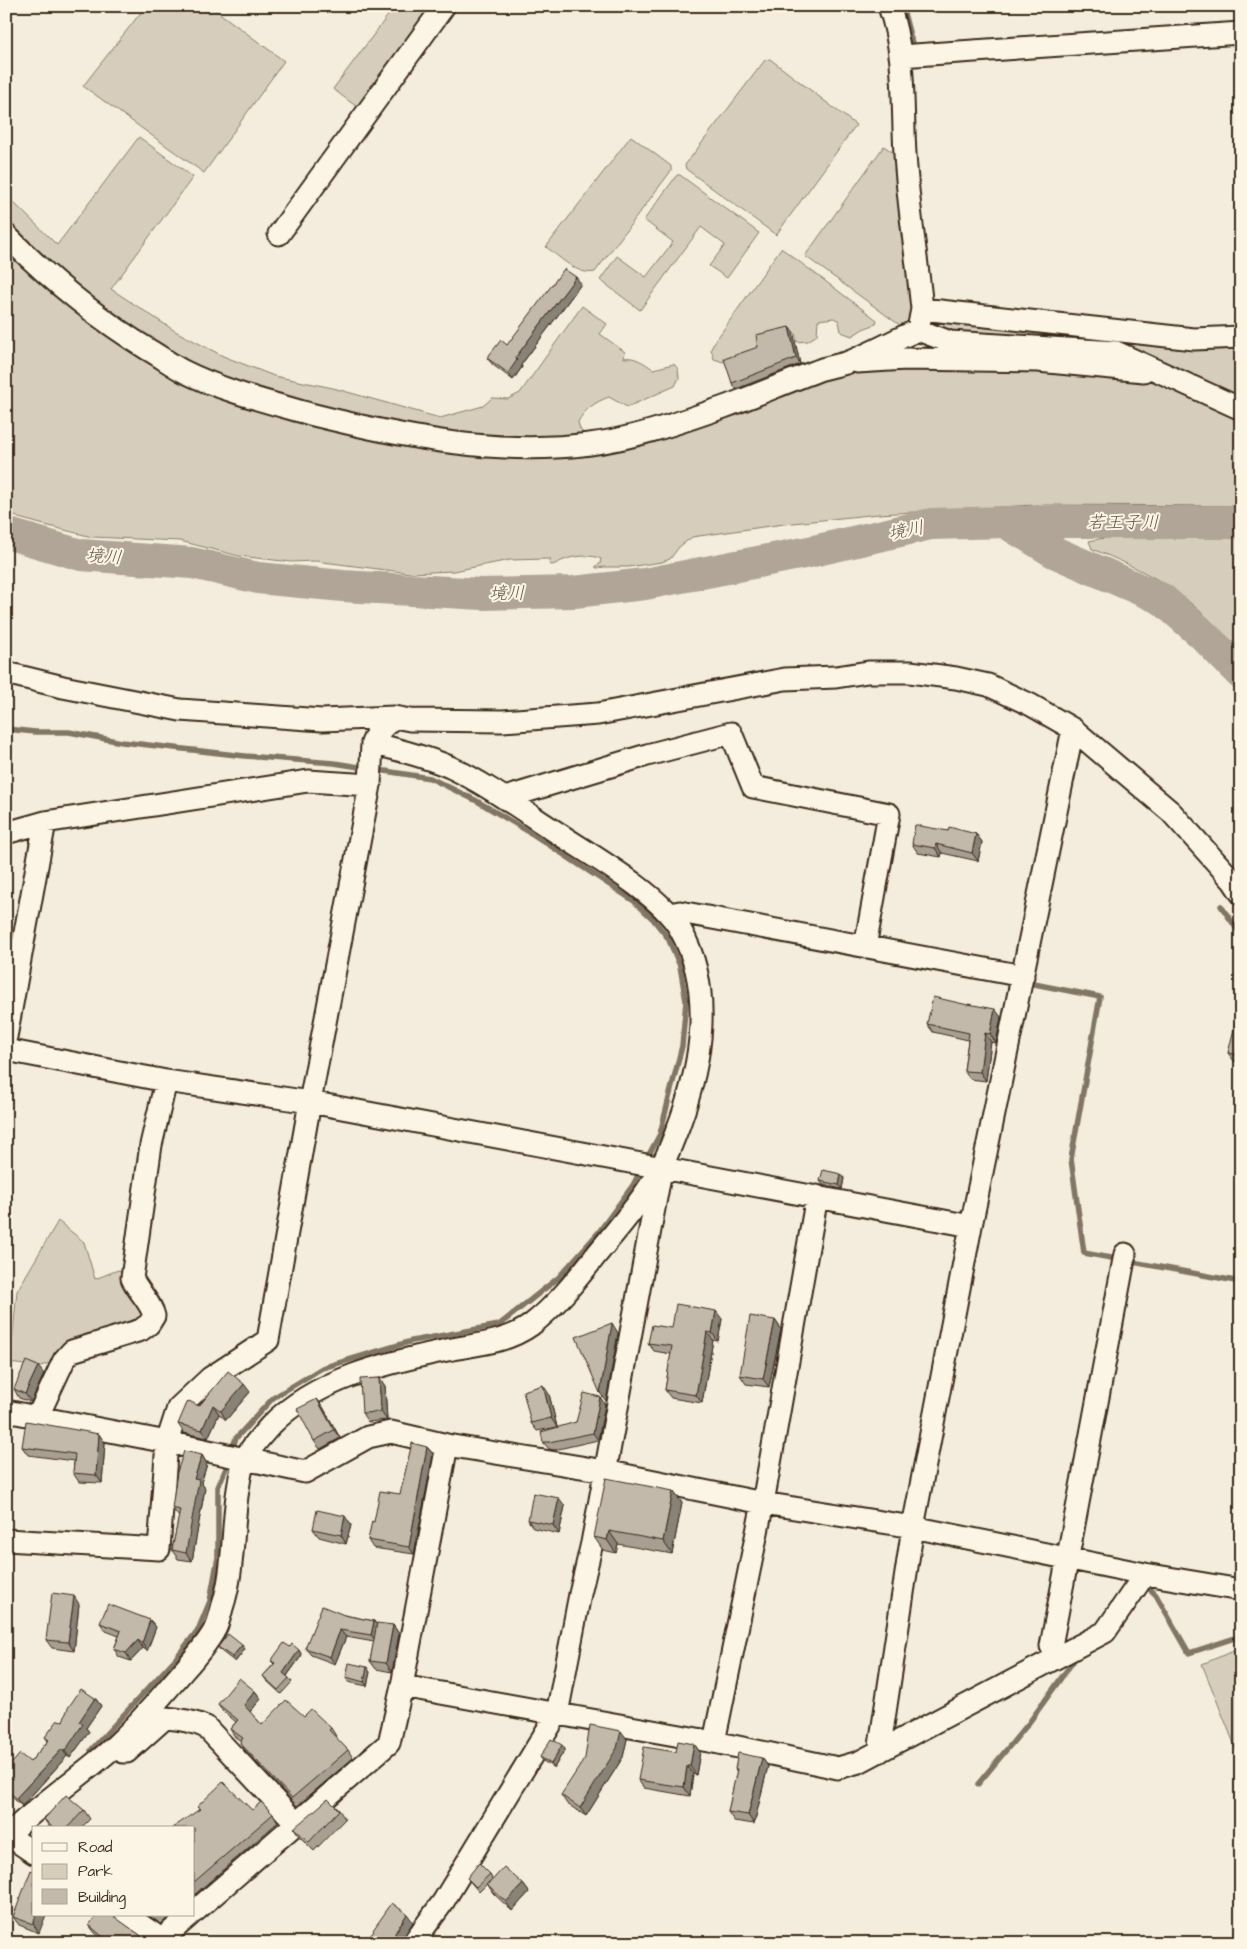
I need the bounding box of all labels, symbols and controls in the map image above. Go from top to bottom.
water label: 若王子川 [1087,510,1159,535]
water label: 境川 [886,515,926,546]
water label: 境川 [85,542,123,571]
water label: 境川 [489,581,525,606]
legend [32,1826,195,1916]
text: Road [78,1837,113,1858]
text: Park [78,1861,113,1882]
text: Building [78,1887,126,1909]

